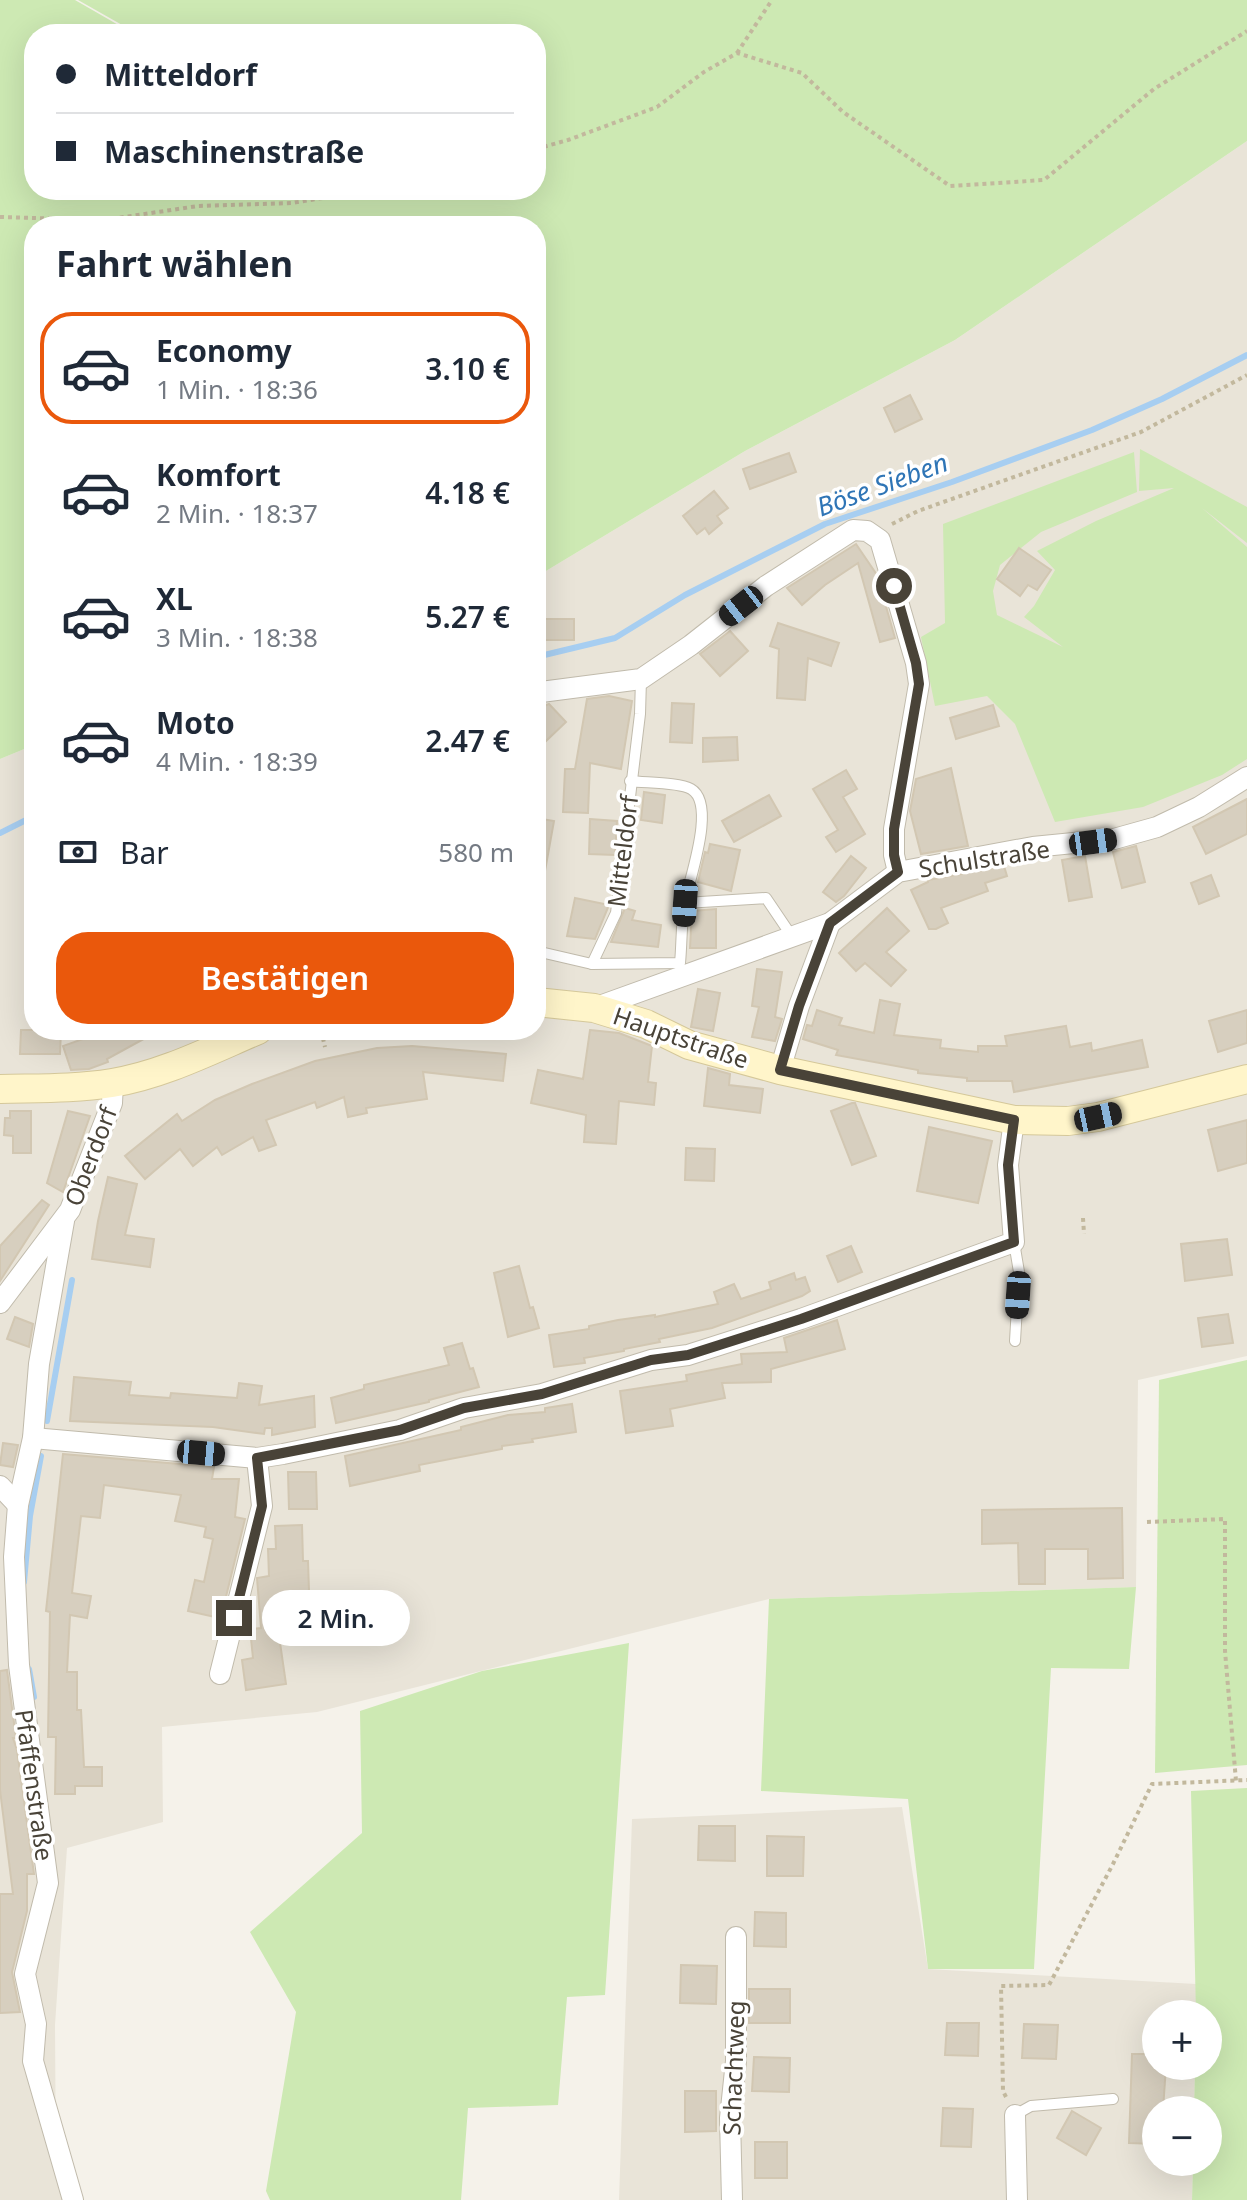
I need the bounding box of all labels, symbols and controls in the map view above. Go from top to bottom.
text: Mitteldorf [104,54,257,95]
text: Maschinenstraße [104,131,364,172]
text: Fahrt wählen [56,239,293,288]
text: Economy [156,330,292,371]
icon: car [60,332,132,404]
text: 3.10 € [425,348,510,389]
text: 1 Min. · 18:36 [156,371,318,407]
water label: Böse Sieben [811,444,953,524]
text: Komfort [156,454,281,495]
icon: car [60,456,132,528]
text: 4.18 € [425,472,510,513]
text: 2 Min. · 18:37 [156,495,318,531]
route start [876,568,912,604]
text: XL [156,578,193,619]
icon: car [60,580,132,652]
car [715,582,767,630]
text: 5.27 € [425,596,510,637]
text: 3 Min. · 18:38 [156,619,318,655]
text: Moto [156,702,235,743]
icon: car [60,704,132,776]
text: 2.47 € [425,720,510,761]
text: 4 Min. · 18:39 [156,743,318,779]
street label: Mitteldorf [599,791,645,909]
car [1068,827,1118,857]
icon: cash [56,830,100,874]
street label: Schulstraße [916,831,1052,885]
text: Bar [120,832,169,873]
text: 580 m [438,834,514,870]
car [671,878,699,928]
button: Bestätigen [56,932,514,1024]
street label: Hauptstraße [609,998,753,1076]
street label: Oberdorf [56,1100,125,1210]
car [1072,1100,1124,1134]
car [1004,1270,1032,1320]
car [176,1439,226,1467]
callout: 2 Min. [262,1590,410,1646]
route end [216,1600,252,1636]
text: 2 Min. [298,1600,374,1636]
street label: Pfaffenstraße [8,1707,62,1863]
street label: Schachtweg [714,2000,752,2136]
map controls [1142,2000,1222,2176]
button: + [1142,2000,1222,2080]
button: − [1142,2096,1222,2176]

